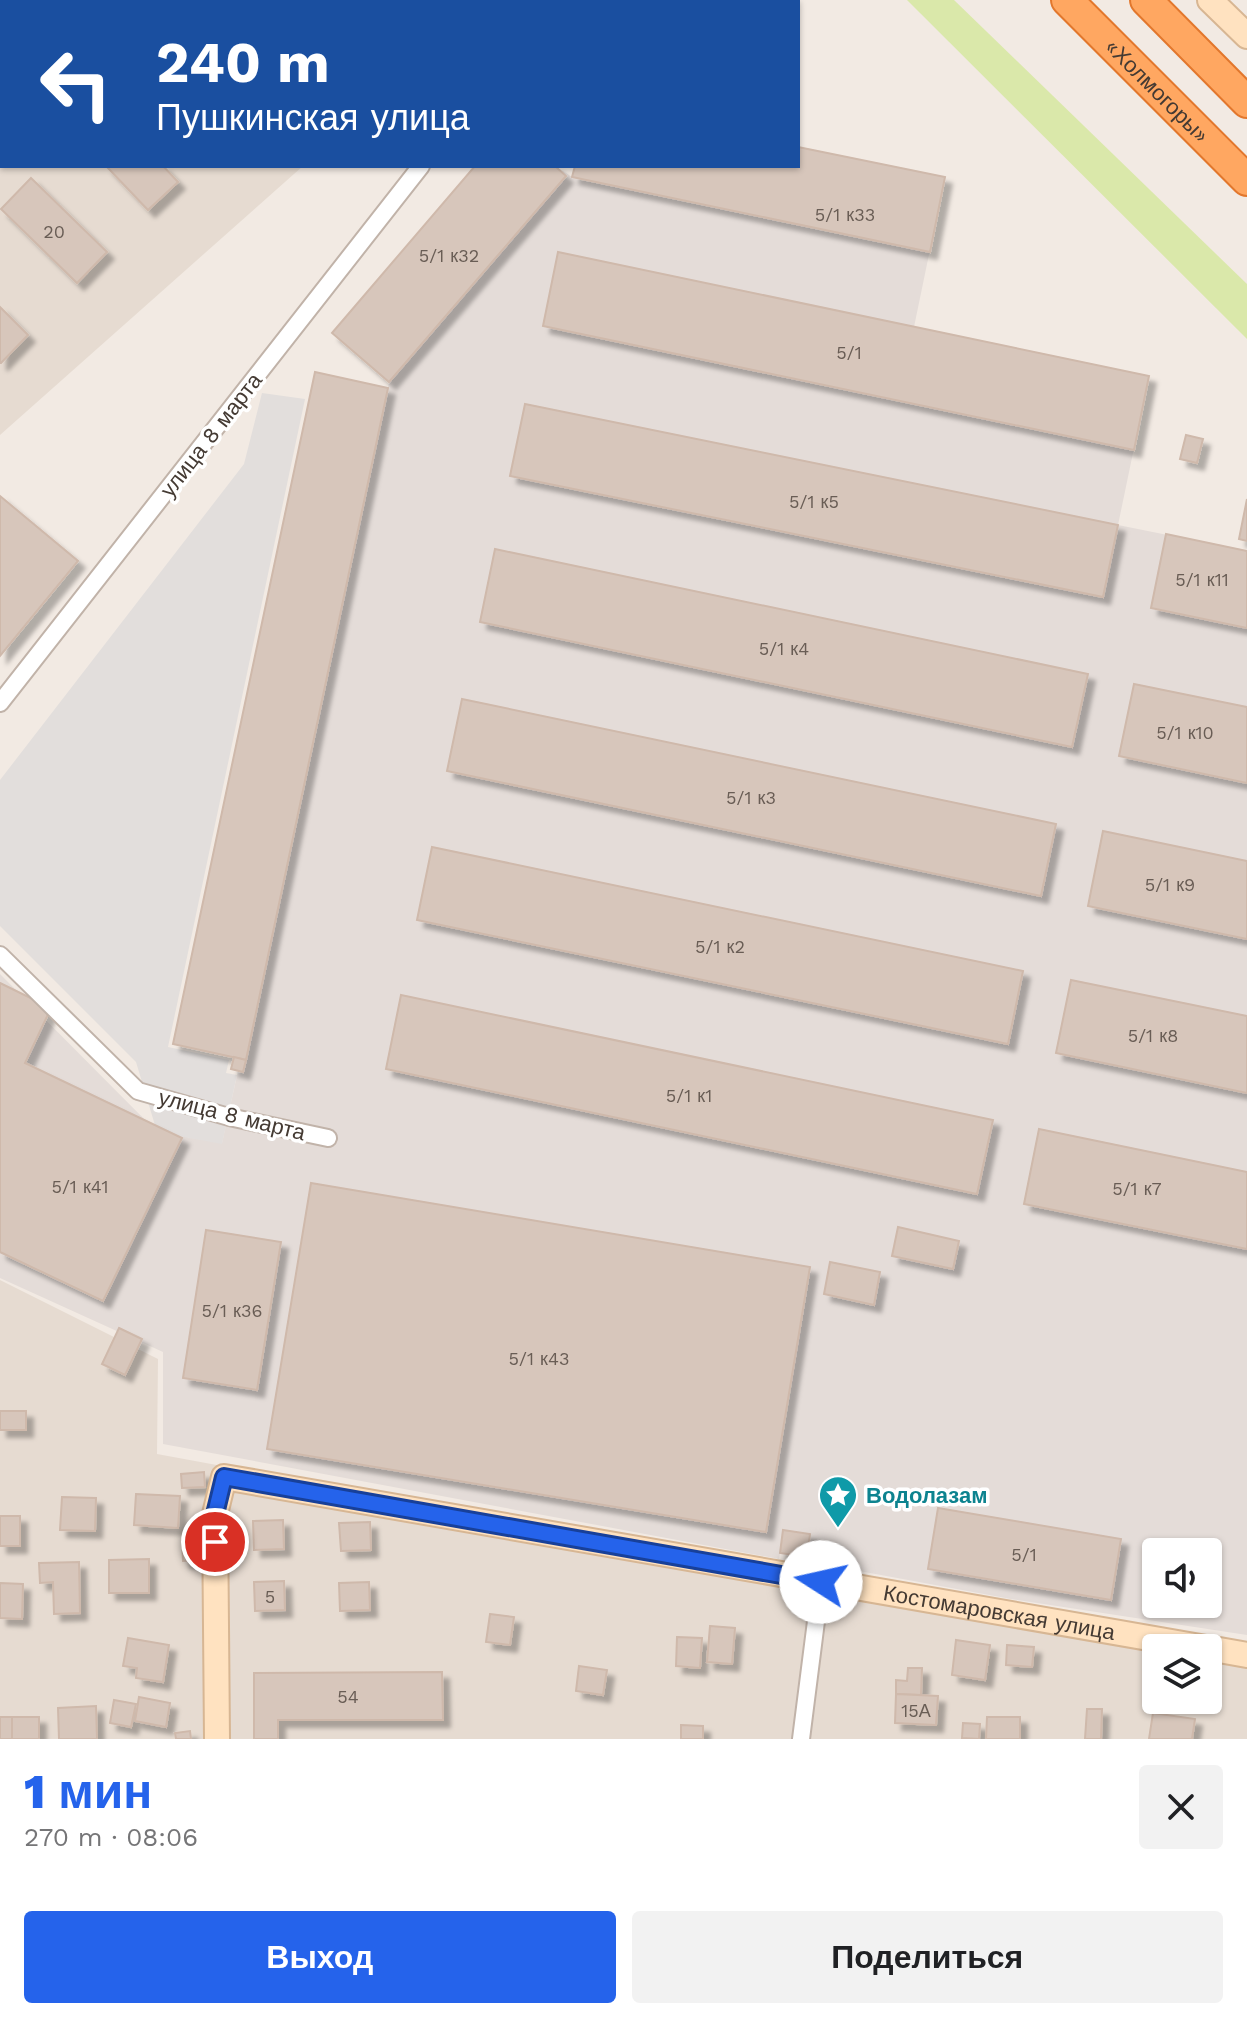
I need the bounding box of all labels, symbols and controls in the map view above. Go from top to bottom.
text: 240 m [156,30,330,96]
icon: left [24,32,128,136]
street label: «Холмогоры» [1101,34,1214,147]
text: Пушкинская улица [156,97,470,139]
house number: 5/1 к33 [815,204,875,225]
house number: 20 [43,221,65,242]
house number: 5/1 к32 [419,245,479,266]
house number: 5/1 [836,342,862,363]
street label: улица 8 марта [155,368,268,502]
house number: 5/1 к5 [789,491,839,512]
house number: 5/1 к11 [1175,569,1229,590]
house number: 5/1 к4 [759,638,809,659]
house number: 5/1 к10 [1156,722,1214,743]
house number: 5/1 к3 [726,787,776,808]
house number: 5/1 к9 [1145,874,1195,895]
house number: 5/1 к2 [695,936,745,957]
house number: 5/1 к8 [1128,1025,1178,1046]
street label: улица 8 марта [156,1085,309,1145]
house number: 5/1 к1 [666,1085,712,1106]
house number: 5/1 к41 [51,1176,109,1197]
house number: 5/1 к7 [1112,1178,1162,1199]
house number: 5/1 к36 [202,1300,262,1321]
house number: 5/1 к43 [509,1348,569,1369]
place icon: Водолазам [817,1474,859,1529]
place label: Водолазам [866,1483,988,1508]
pin [181,1508,249,1576]
icon: arrive [193,1520,237,1564]
map controls [1142,1538,1222,1714]
button: sound [1142,1538,1222,1618]
position arrow [779,1540,863,1624]
house number: 5/1 [1011,1544,1037,1565]
street label: Костомаровская улица [881,1580,1118,1645]
house number: 5 [265,1586,275,1607]
button: layers [1142,1634,1222,1714]
house number: 54 [337,1686,359,1707]
house number: 15А [901,1700,931,1721]
text: 1 мин [24,1763,152,1820]
button: close [1139,1765,1223,1849]
text: 270 m · 08:06 [24,1822,198,1852]
button: Выход [24,1911,616,2003]
button: Поделиться [632,1911,1223,2003]

